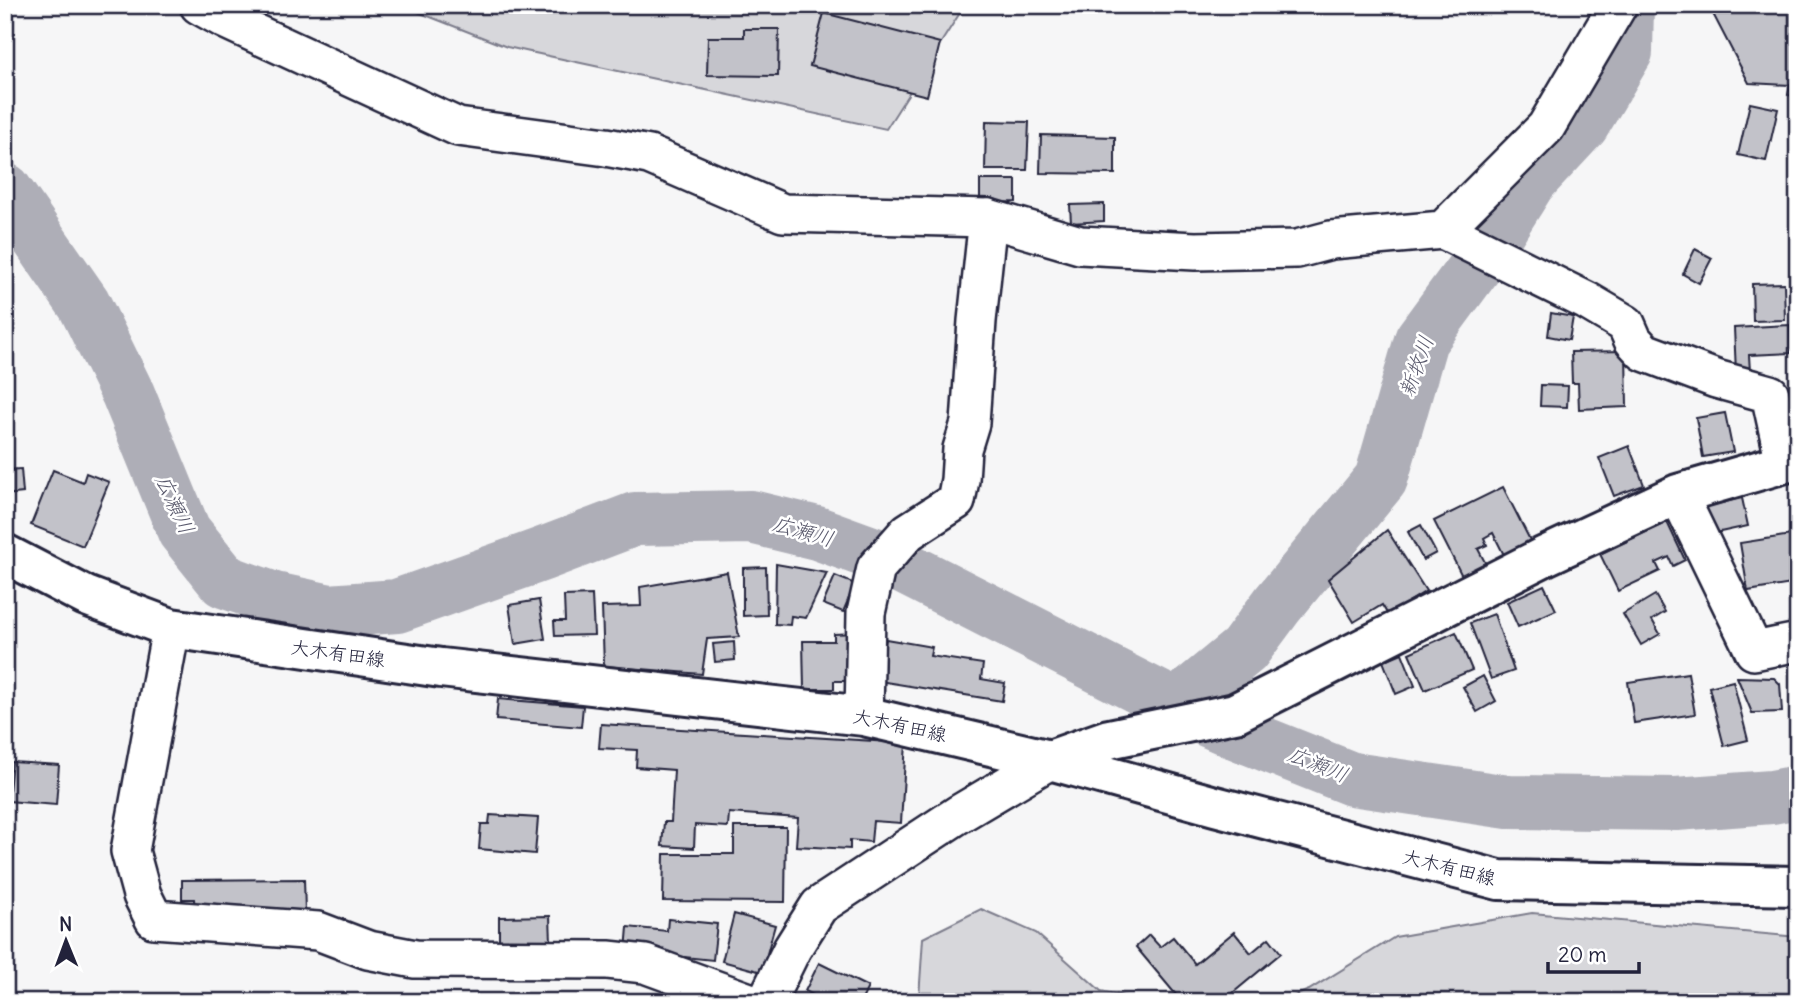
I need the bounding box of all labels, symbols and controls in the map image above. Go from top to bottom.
water label: 新牧川 [1393,332,1439,400]
water label: 広瀬川 [149,470,201,538]
water label: 広瀬川 [769,509,837,553]
street label: 大木有田線 [289,635,387,671]
street label: 大木有田線 [851,703,949,747]
water label: 広瀬川 [1284,740,1352,788]
street label: 大木有田線 [1400,844,1498,890]
north arrow [32,906,102,976]
text: N [59,912,72,936]
scale bar [1548,930,1638,974]
text: 20 m [1558,941,1607,968]

